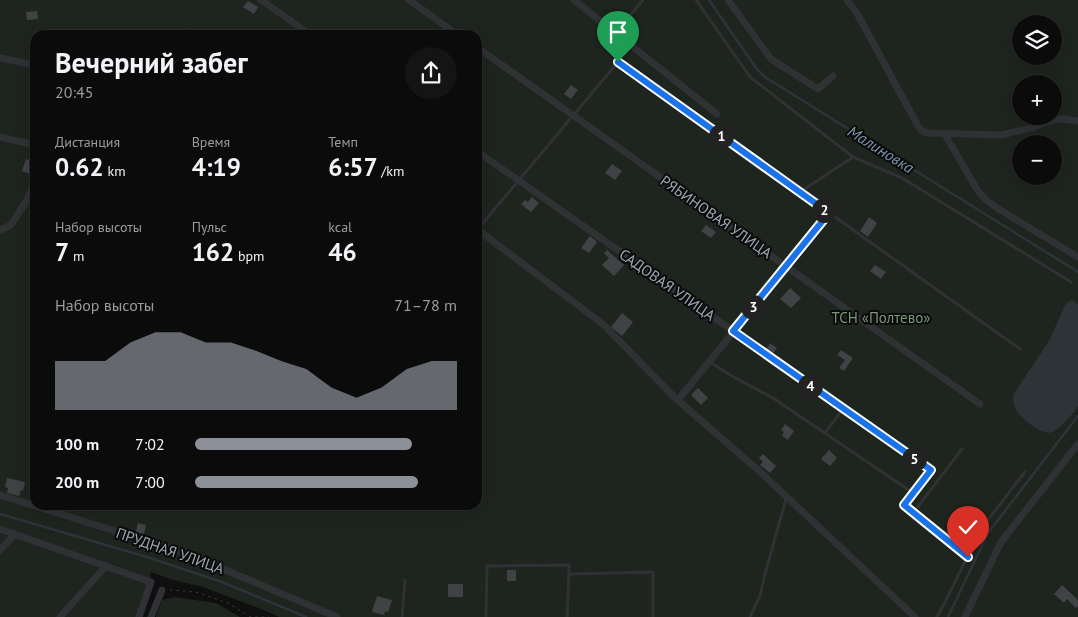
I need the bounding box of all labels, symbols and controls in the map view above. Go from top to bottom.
pin [597,11,639,62]
map controls [1012,15,1062,185]
button: layers [1012,15,1062,65]
icon: arrive [604,18,632,46]
text: Вечерний забег [55,44,248,81]
button: share [405,47,457,99]
button: + [1012,75,1062,125]
text: 20:45 [55,82,93,102]
water label: Малиновка [844,121,918,177]
pin: 1 [708,124,734,148]
text: 1 [718,127,725,145]
text: Дистанция [55,133,120,151]
text: Время [192,133,230,151]
text: Темп [328,133,358,151]
button: − [1012,135,1062,185]
text: 0.62 [55,151,104,183]
text: 4:19 [192,151,241,183]
text: 6:57 [328,151,378,183]
text: km [104,162,126,180]
text: /km [378,162,404,180]
street label: РЯБИНОВАЯ УЛИЦА [657,171,776,262]
pin: 2 [812,198,836,222]
text: 2 [821,201,828,219]
text: Набор высоты [55,218,142,236]
text: Пульс [192,218,227,236]
text: kcal [328,218,352,236]
text: 7 [55,236,69,268]
text: 162 [192,236,234,268]
text: 46 [328,236,357,268]
street label: САДОВАЯ УЛИЦА [616,244,719,325]
text: m [69,247,84,265]
text: bpm [234,247,264,265]
pin: 3 [740,294,766,320]
text: Набор высоты [55,295,154,315]
text: 71–78 m [394,295,457,315]
text: 3 [750,298,757,316]
park label: ТСН «Полтево» [832,308,930,327]
pin: 4 [798,374,822,398]
text: 4 [807,377,814,395]
text: 100 m [55,434,99,454]
text: 7:02 [135,434,165,454]
pin: 5 [902,446,926,472]
text: 5 [911,450,918,468]
text: 200 m [55,472,99,492]
text: 7:00 [135,472,165,492]
pin [947,506,989,557]
icon: check [954,513,982,541]
street label: ПРУДНАЯ УЛИЦА [114,523,227,578]

